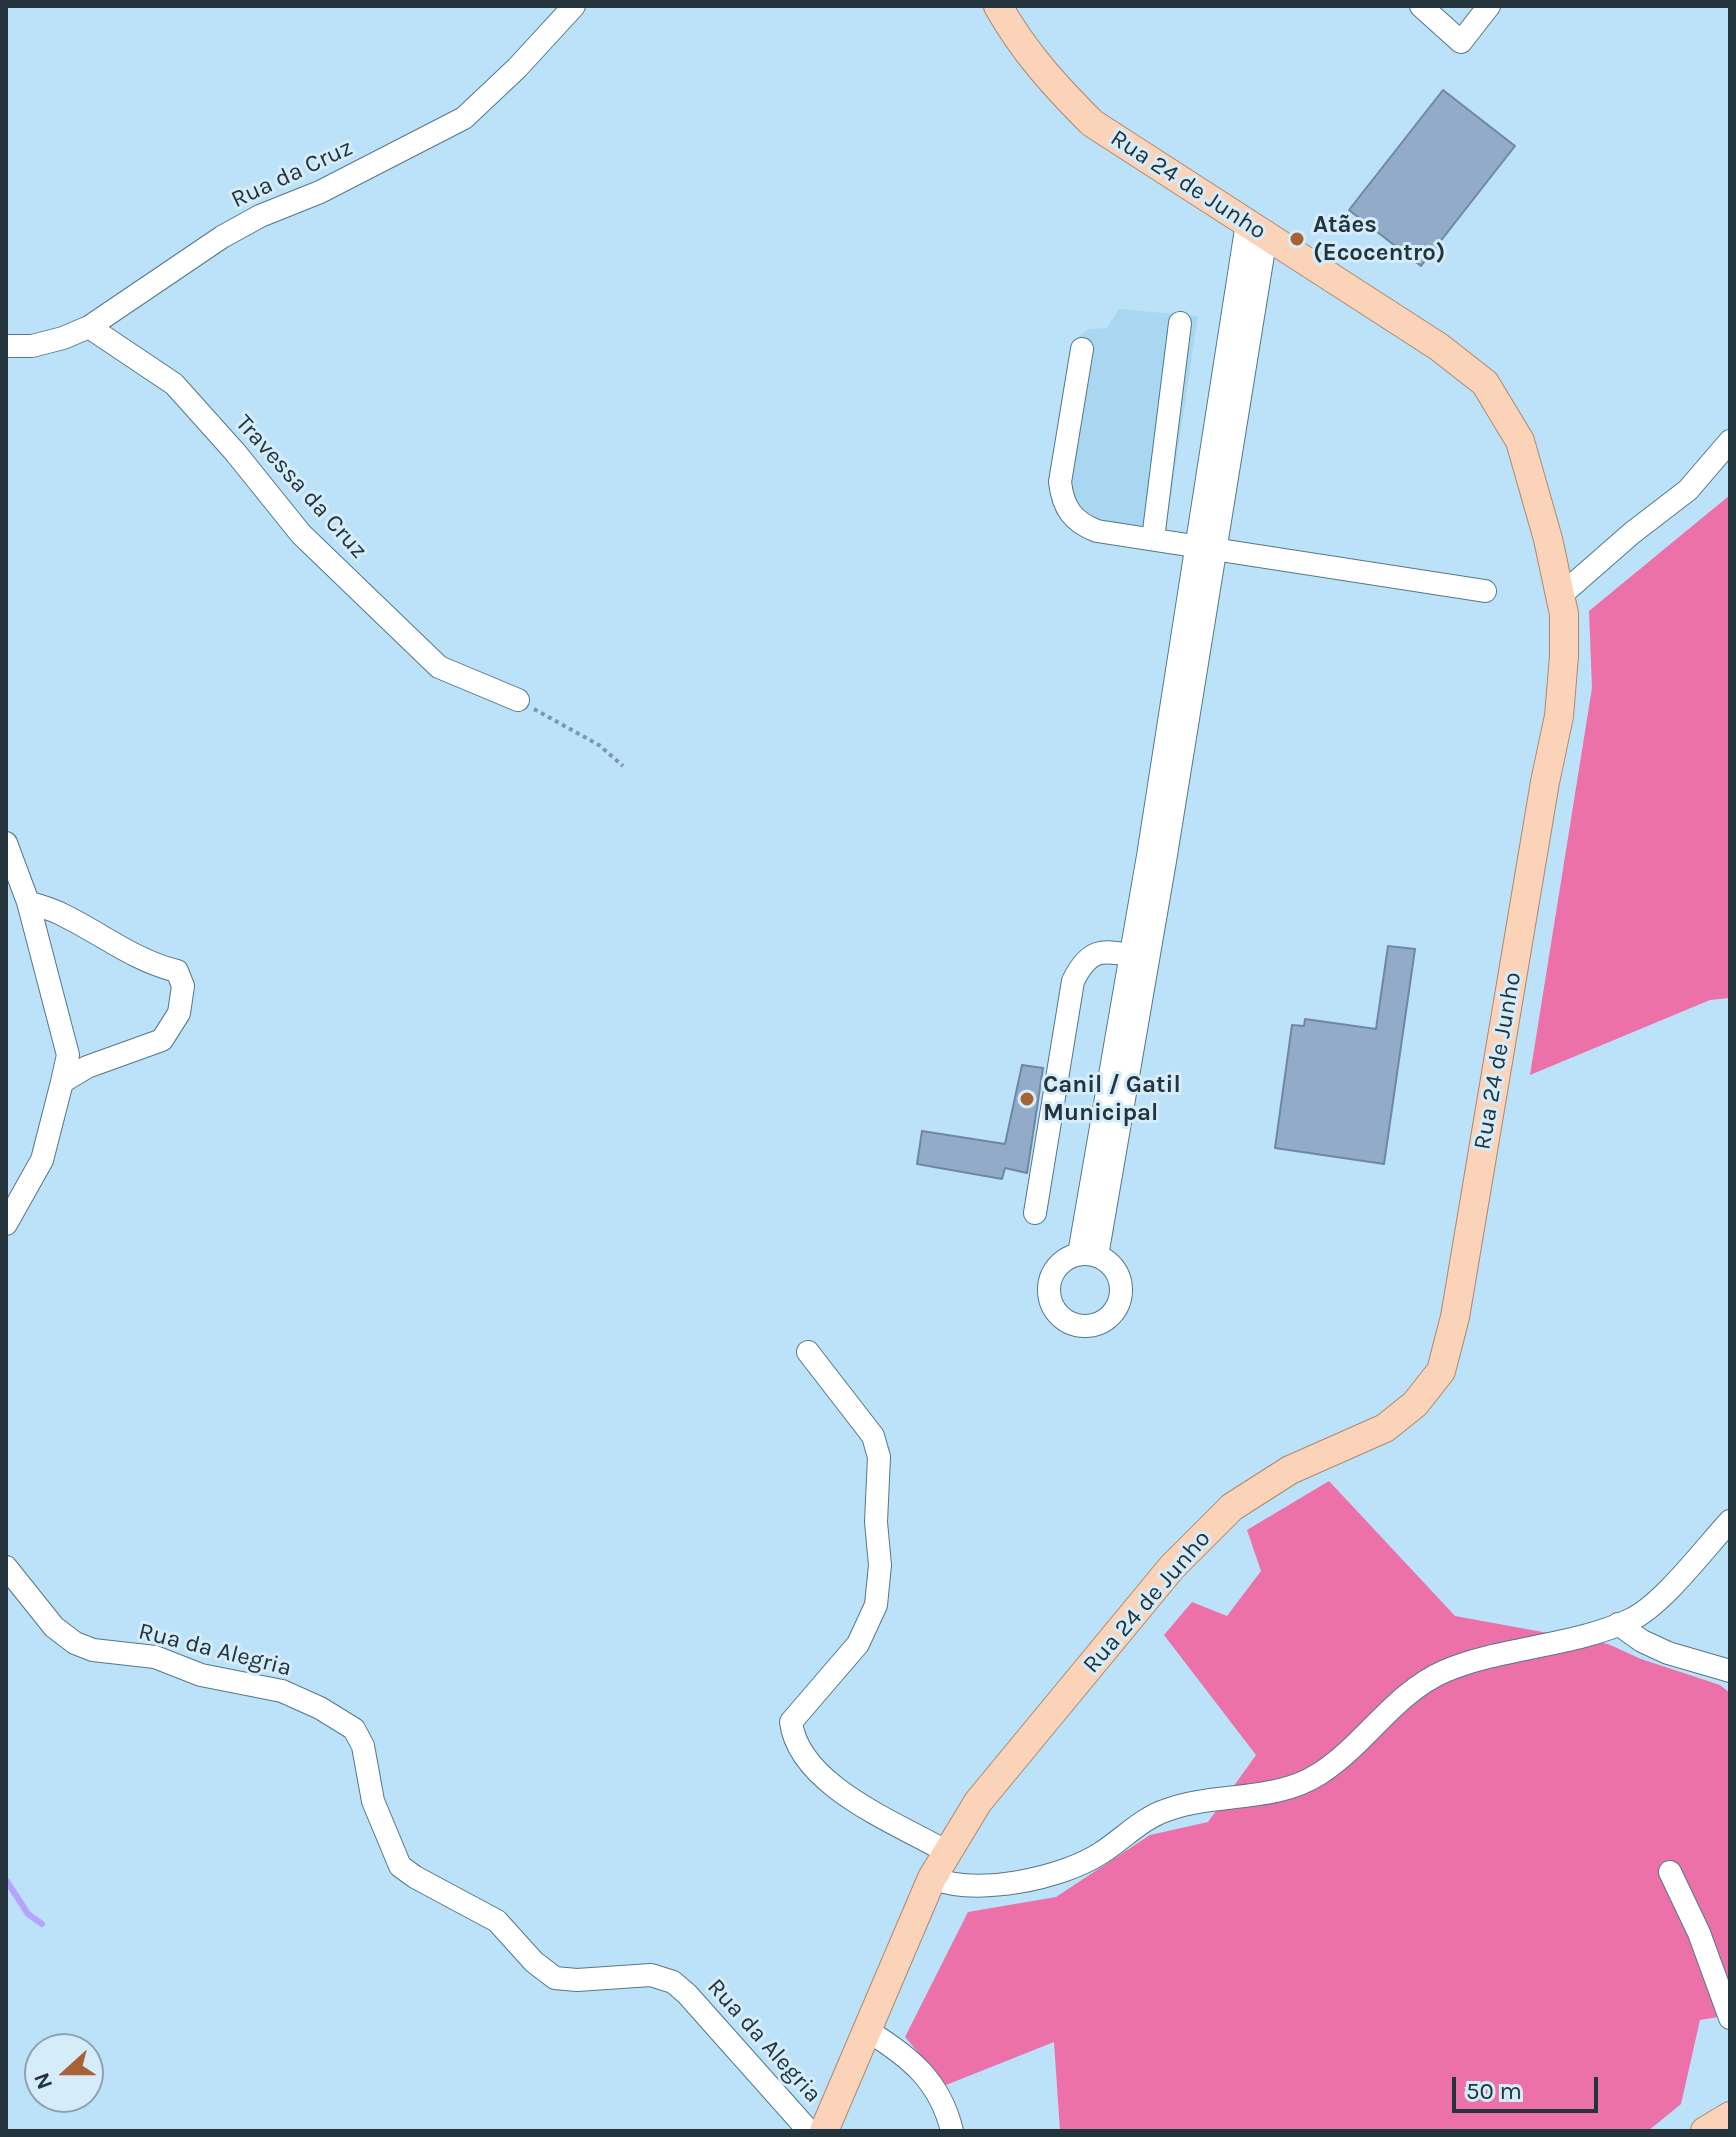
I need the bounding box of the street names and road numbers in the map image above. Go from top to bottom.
street label: Rua 24 de Junho [1105,124,1271,246]
street label: Rua da Cruz [227,133,357,215]
street label: Travessa da Cruz [229,409,373,565]
street label: Rua 24 de Junho [1468,970,1528,1152]
street label: Rua 24 de Junho [1077,1525,1217,1679]
street label: Rua da Alegria [135,1617,295,1683]
street label: Rua da Alegria [701,1973,827,2109]

